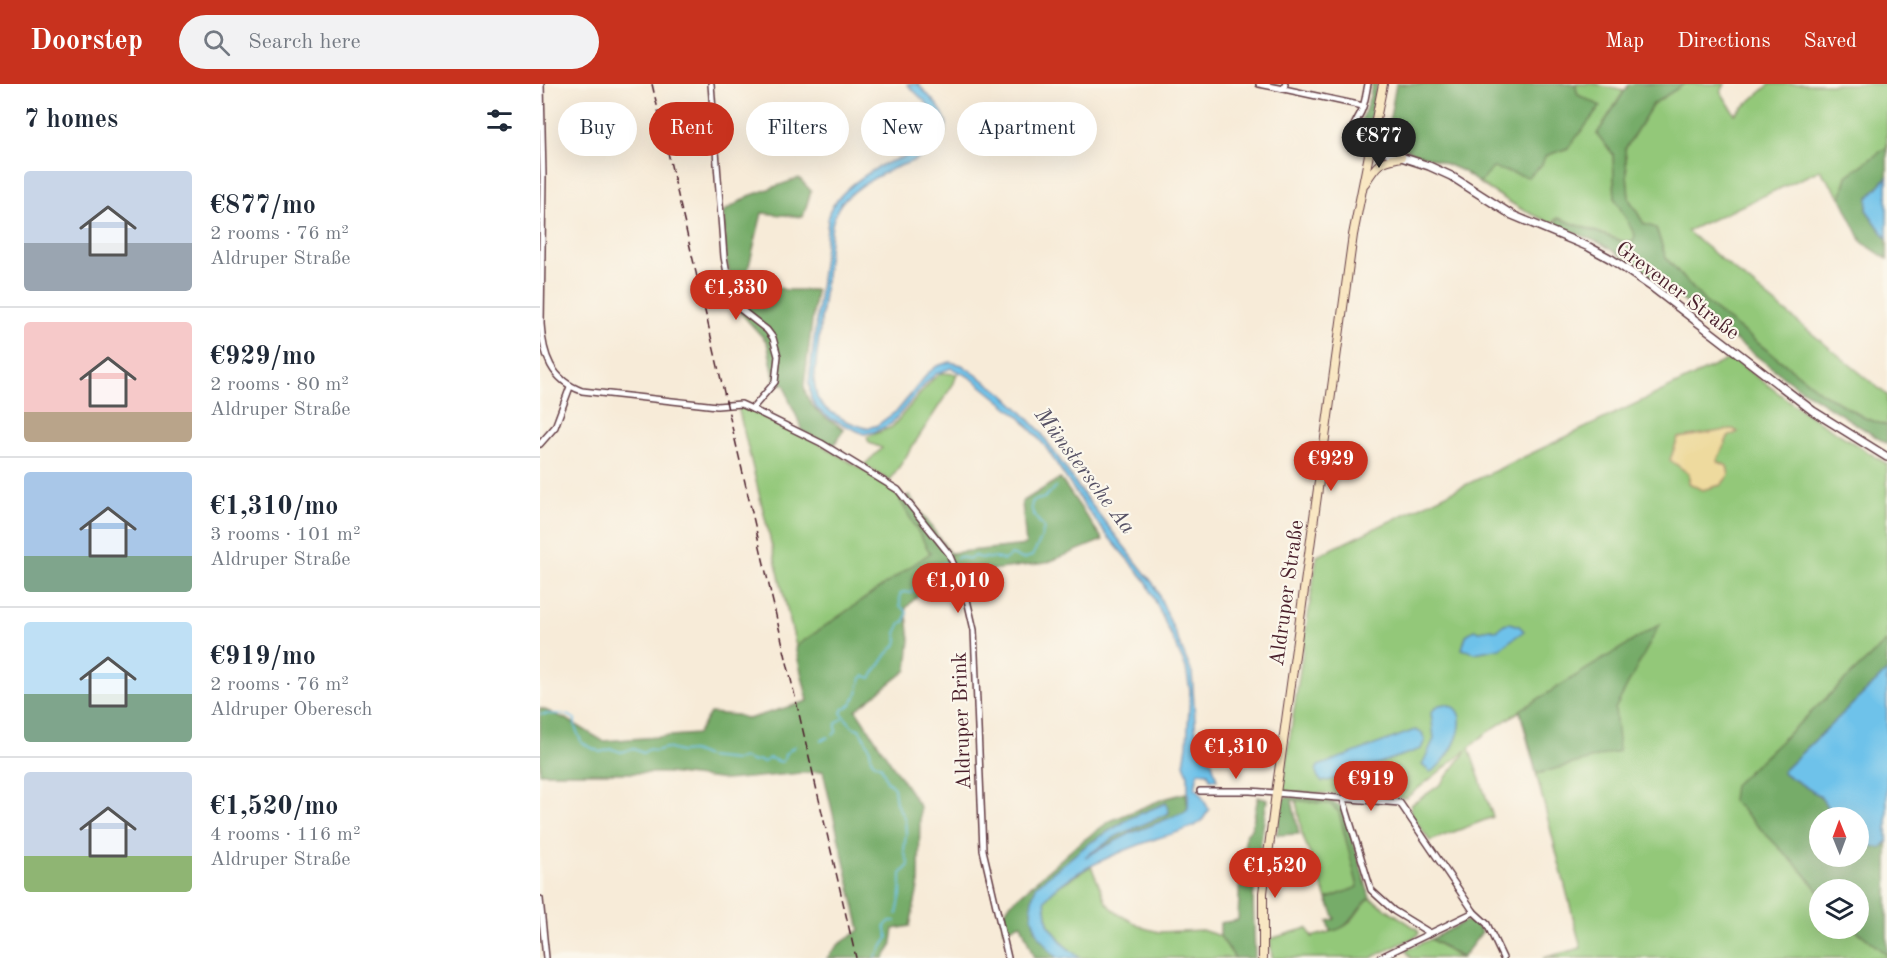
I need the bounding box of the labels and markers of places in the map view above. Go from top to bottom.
pin: €877 [1343,118,1415,169]
pin: €1,330 [687,270,785,321]
pin: €929 [1295,441,1367,492]
pin: €1,010 [909,563,1007,614]
pin: €1,310 [1187,729,1285,780]
pin: €919 [1335,761,1407,812]
pin: €1,520 [1226,848,1324,899]

